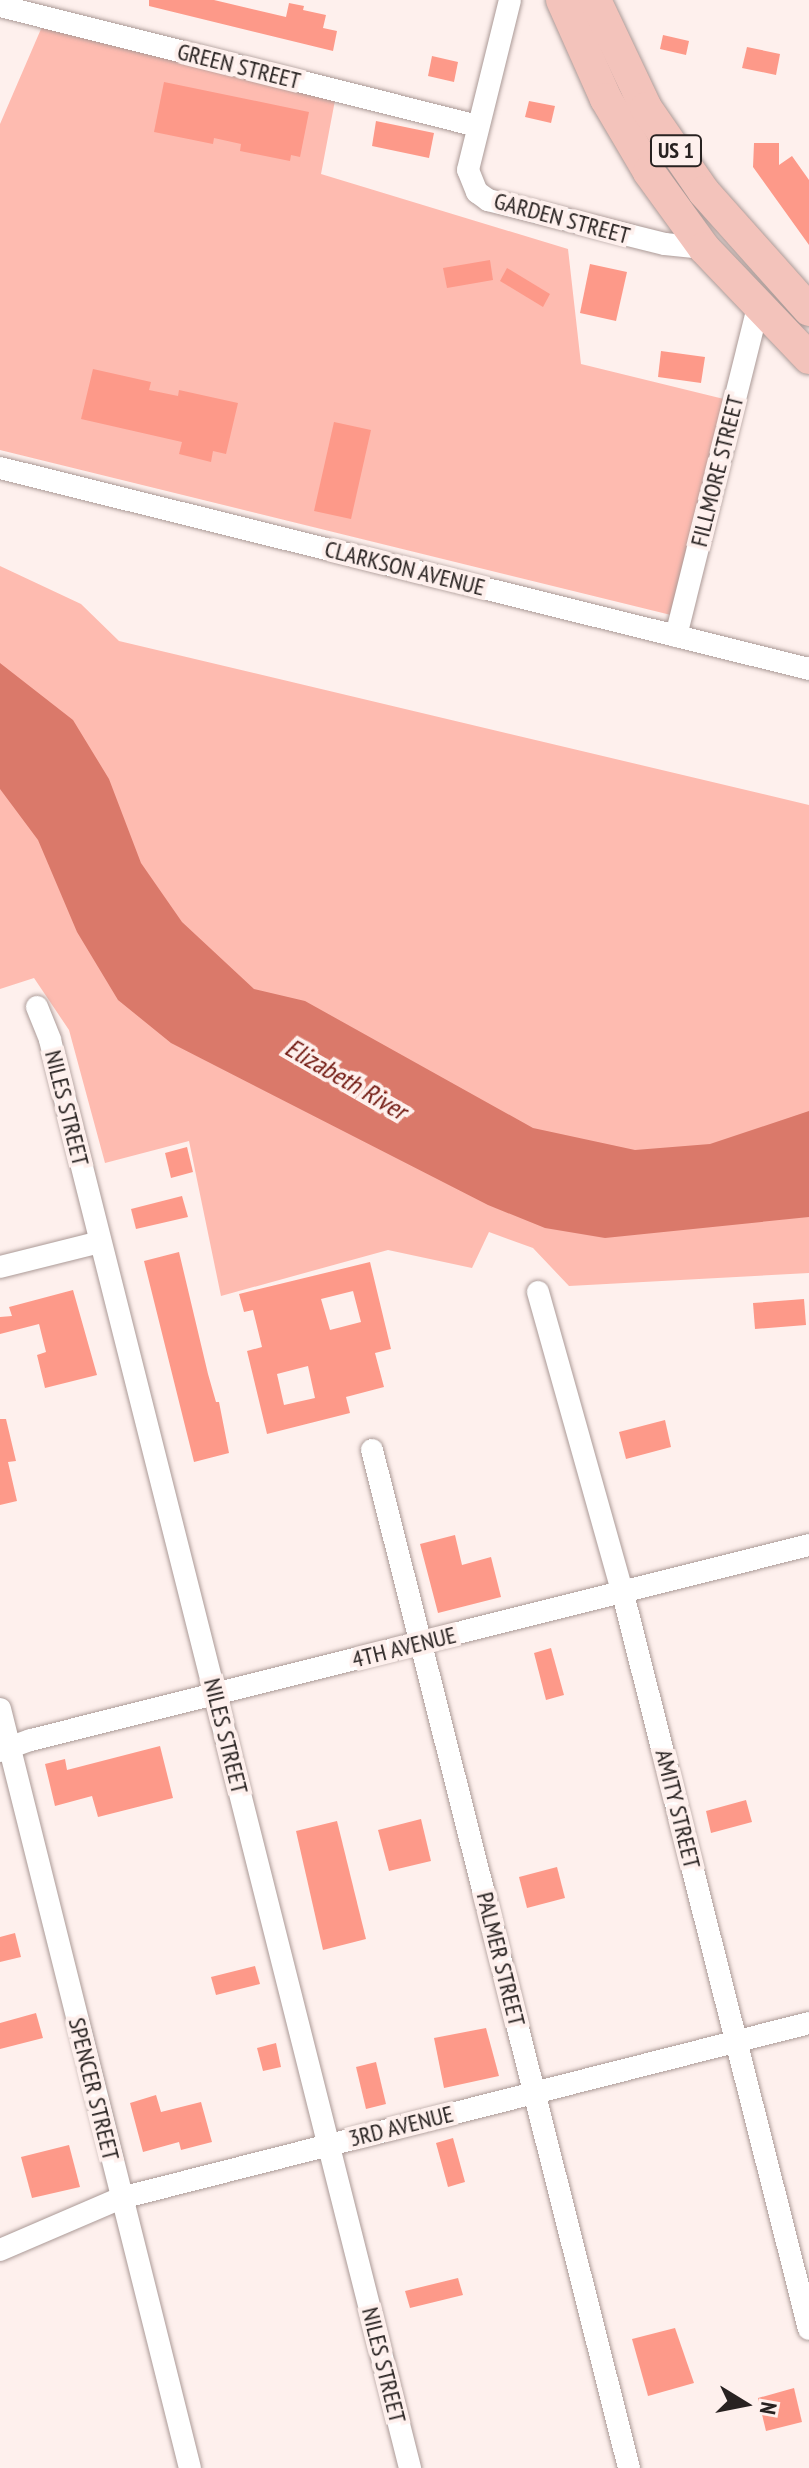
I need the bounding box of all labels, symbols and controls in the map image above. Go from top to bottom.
street label: GREEN STREET [175,37,303,95]
road number: US 1 [648,133,704,169]
street label: GARDEN STREET [491,186,633,250]
street label: FILLMORE STREET [684,392,750,550]
street label: CLARKSON AVENUE [322,534,488,602]
water label: Elizabeth River [280,1032,412,1126]
street label: NILES STREET [39,1047,95,1169]
street label: 4TH AVENUE [349,1620,459,1674]
street label: NILES STREET [198,1675,254,1797]
street label: AMITY STREET [649,1746,707,1872]
street label: PALMER STREET [470,1889,532,2029]
street label: SPENCER STREET [62,2015,126,2163]
street label: 3RD AVENUE [345,2099,457,2153]
street label: NILES STREET [356,2304,412,2426]
north arrow [705,2364,785,2444]
text: N [754,2400,783,2416]

